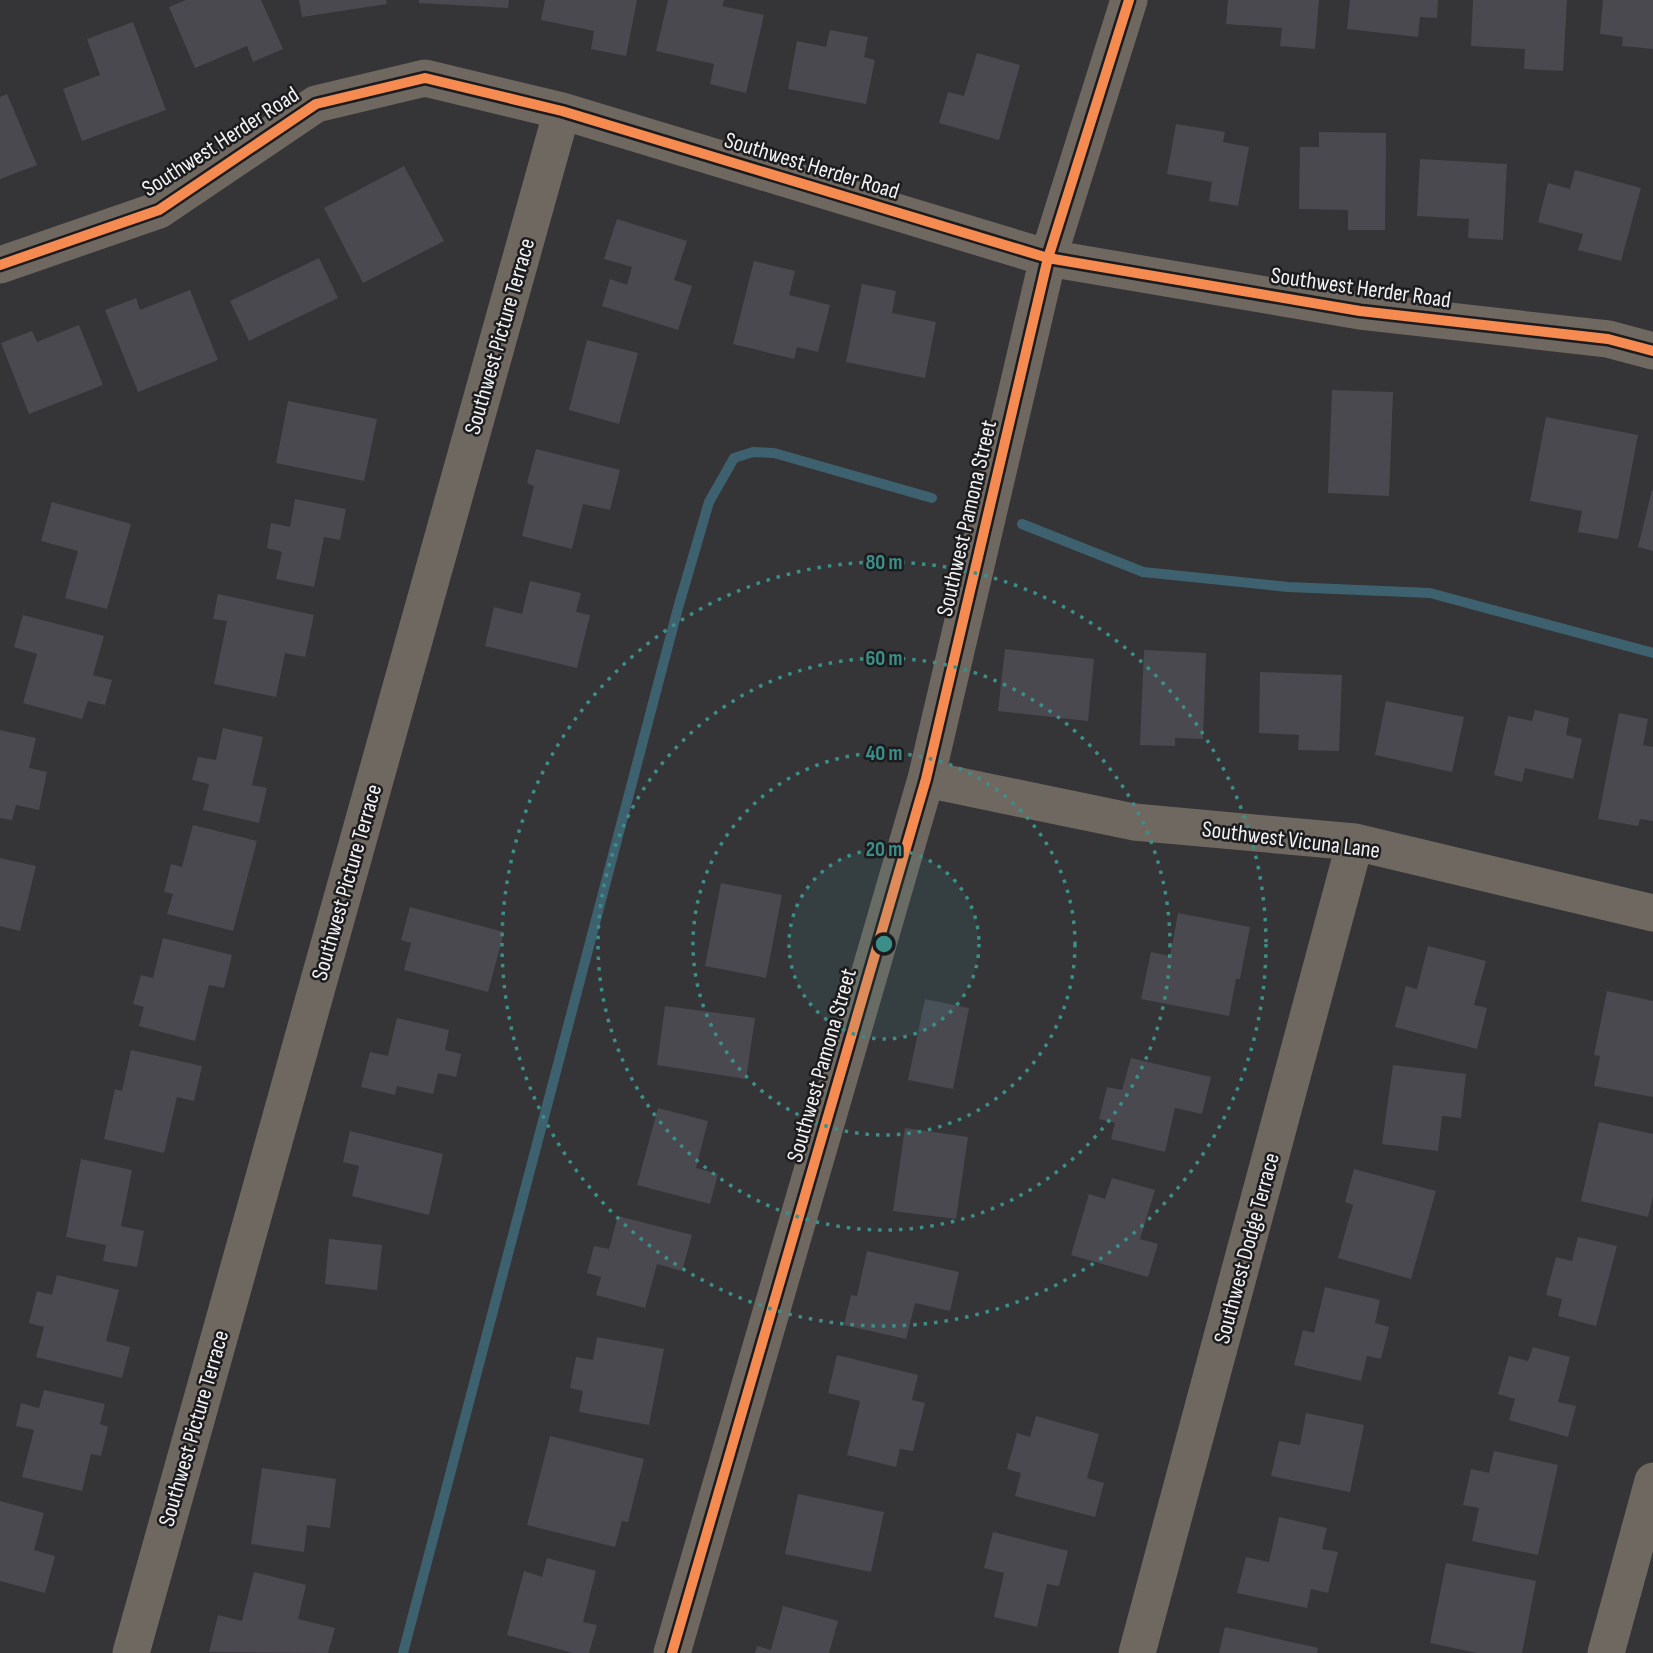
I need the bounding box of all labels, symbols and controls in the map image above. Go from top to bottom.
street label: Southwest Herder Road [137,81,304,203]
street label: Southwest Herder Road [721,126,903,206]
street label: Southwest Picture Terrace [459,235,541,438]
street label: Southwest Herder Road [1269,262,1453,314]
street label: Southwest Pamona Street [931,417,1003,619]
text: 80 m [865,550,903,575]
text: 60 m [865,646,903,671]
text: 40 m [866,741,902,766]
street label: Southwest Picture Terrace [306,781,388,984]
street label: Southwest Vicuna Lane [1200,815,1381,865]
text: 20 m [866,837,902,862]
centre of rings [872,932,896,956]
street label: Southwest Pamona Street [781,965,863,1165]
street label: Southwest Dodge Terrace [1208,1150,1286,1347]
street label: Southwest Picture Terrace [153,1327,235,1530]

